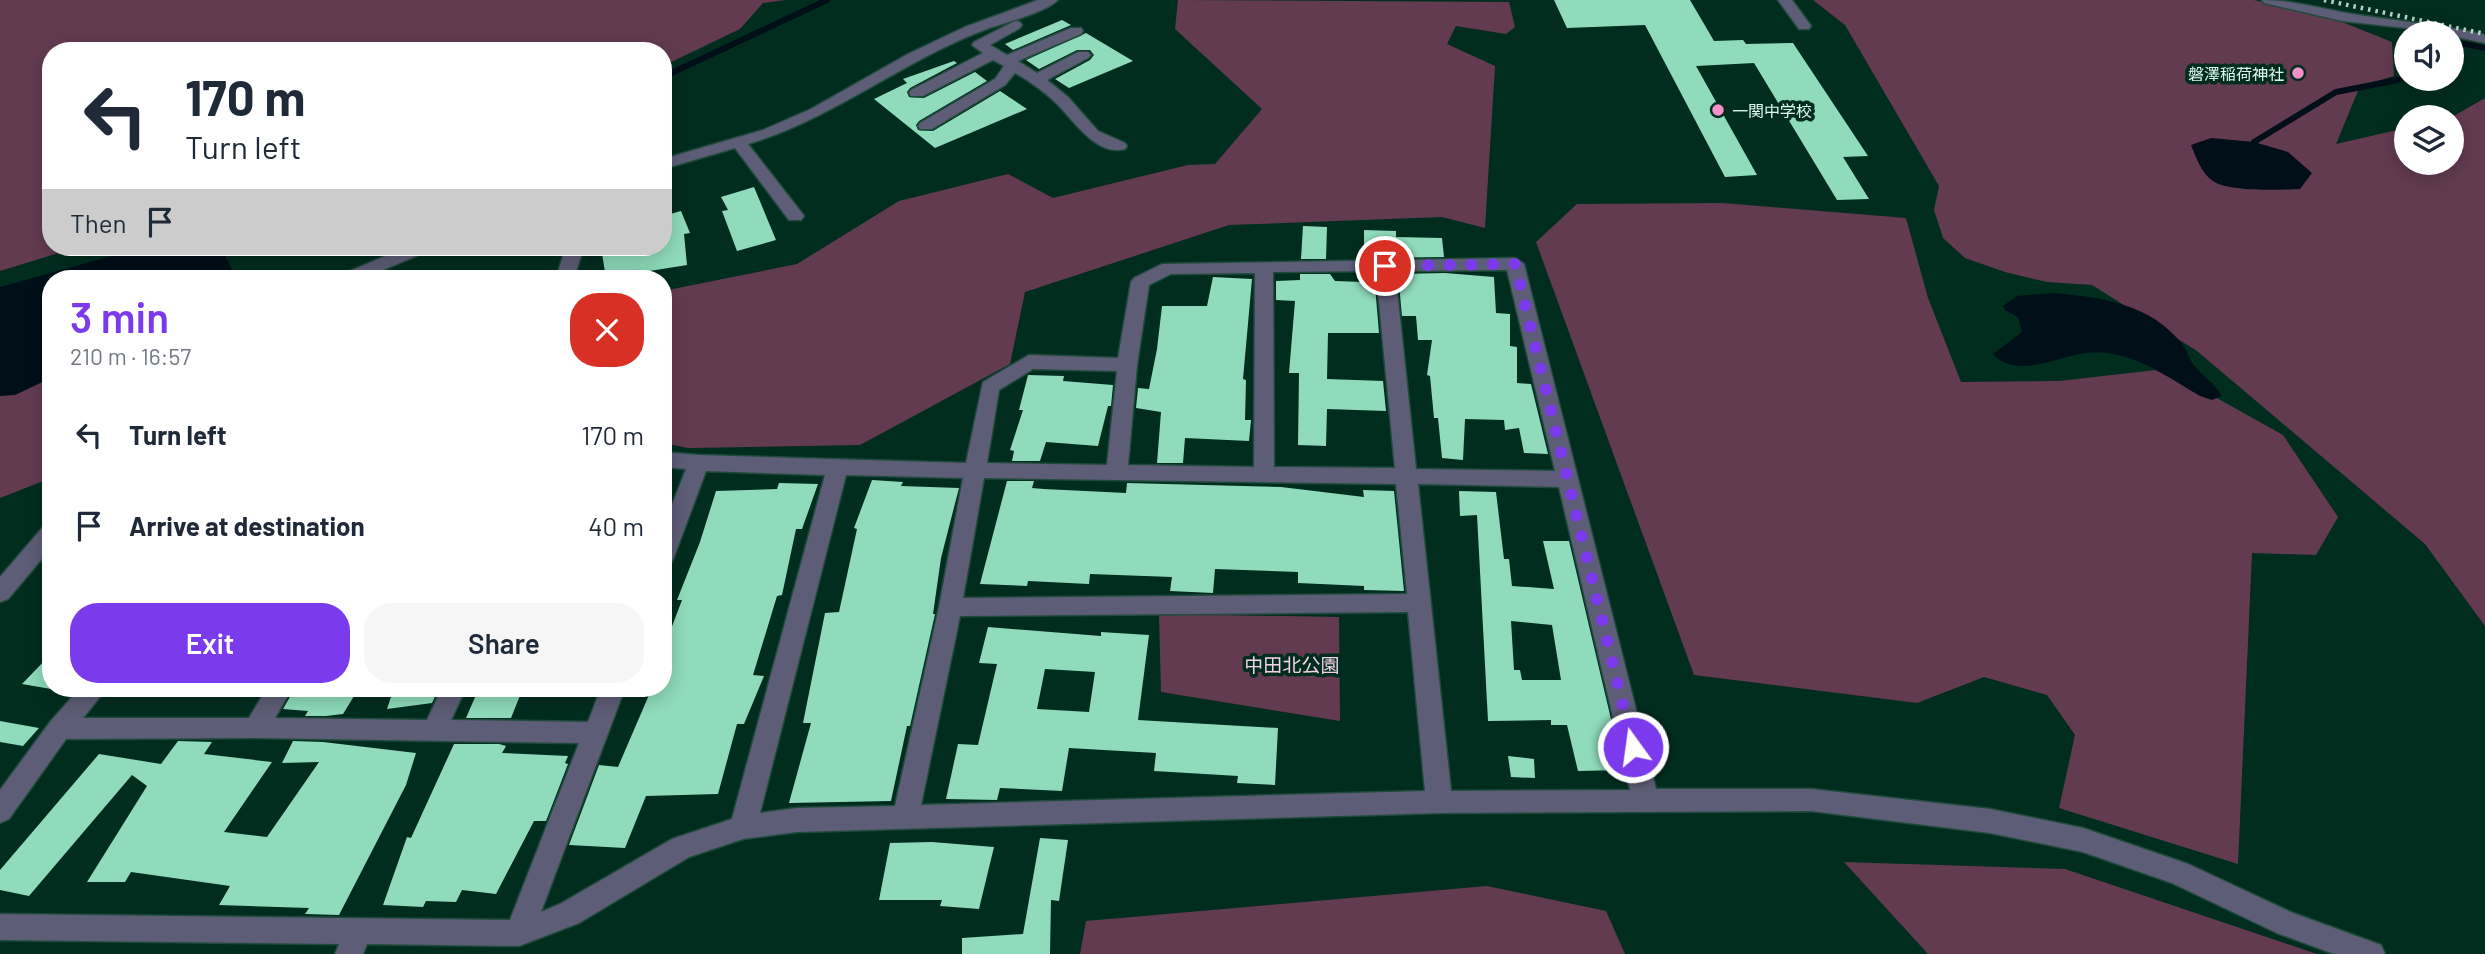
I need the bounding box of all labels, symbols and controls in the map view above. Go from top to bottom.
map controls [2394,21,2464,175]
button: sound [2394,21,2464,91]
place label: 磐澤稲荷神社 [2188,64,2284,83]
marker: 磐澤稲荷神社 [2290,65,2306,81]
text: 170 m [185,67,305,126]
icon: left [70,70,161,161]
place label: 一関中学校 [1732,101,1812,120]
marker: 一関中学校 [1710,102,1726,118]
button: layers [2394,105,2464,175]
text: Turn left [185,127,302,165]
icon: arrive [141,203,179,241]
text: Then [70,207,127,238]
pin [1355,236,1415,296]
icon: arrive [1366,247,1404,285]
text: 3 min [70,291,169,341]
button: close [570,293,644,367]
text: 210 m · 16:57 [70,342,191,370]
icon: left [70,416,108,454]
text: Turn left [129,419,227,450]
text: 170 m [581,419,644,450]
icon: arrive [70,507,108,545]
text: Arrive at destination [129,510,365,541]
text: 40 m [588,510,644,541]
button: Exit [70,603,350,683]
button: Share [364,603,644,683]
park label: 中田北公園 [1244,653,1340,676]
position arrow [1596,710,1670,784]

